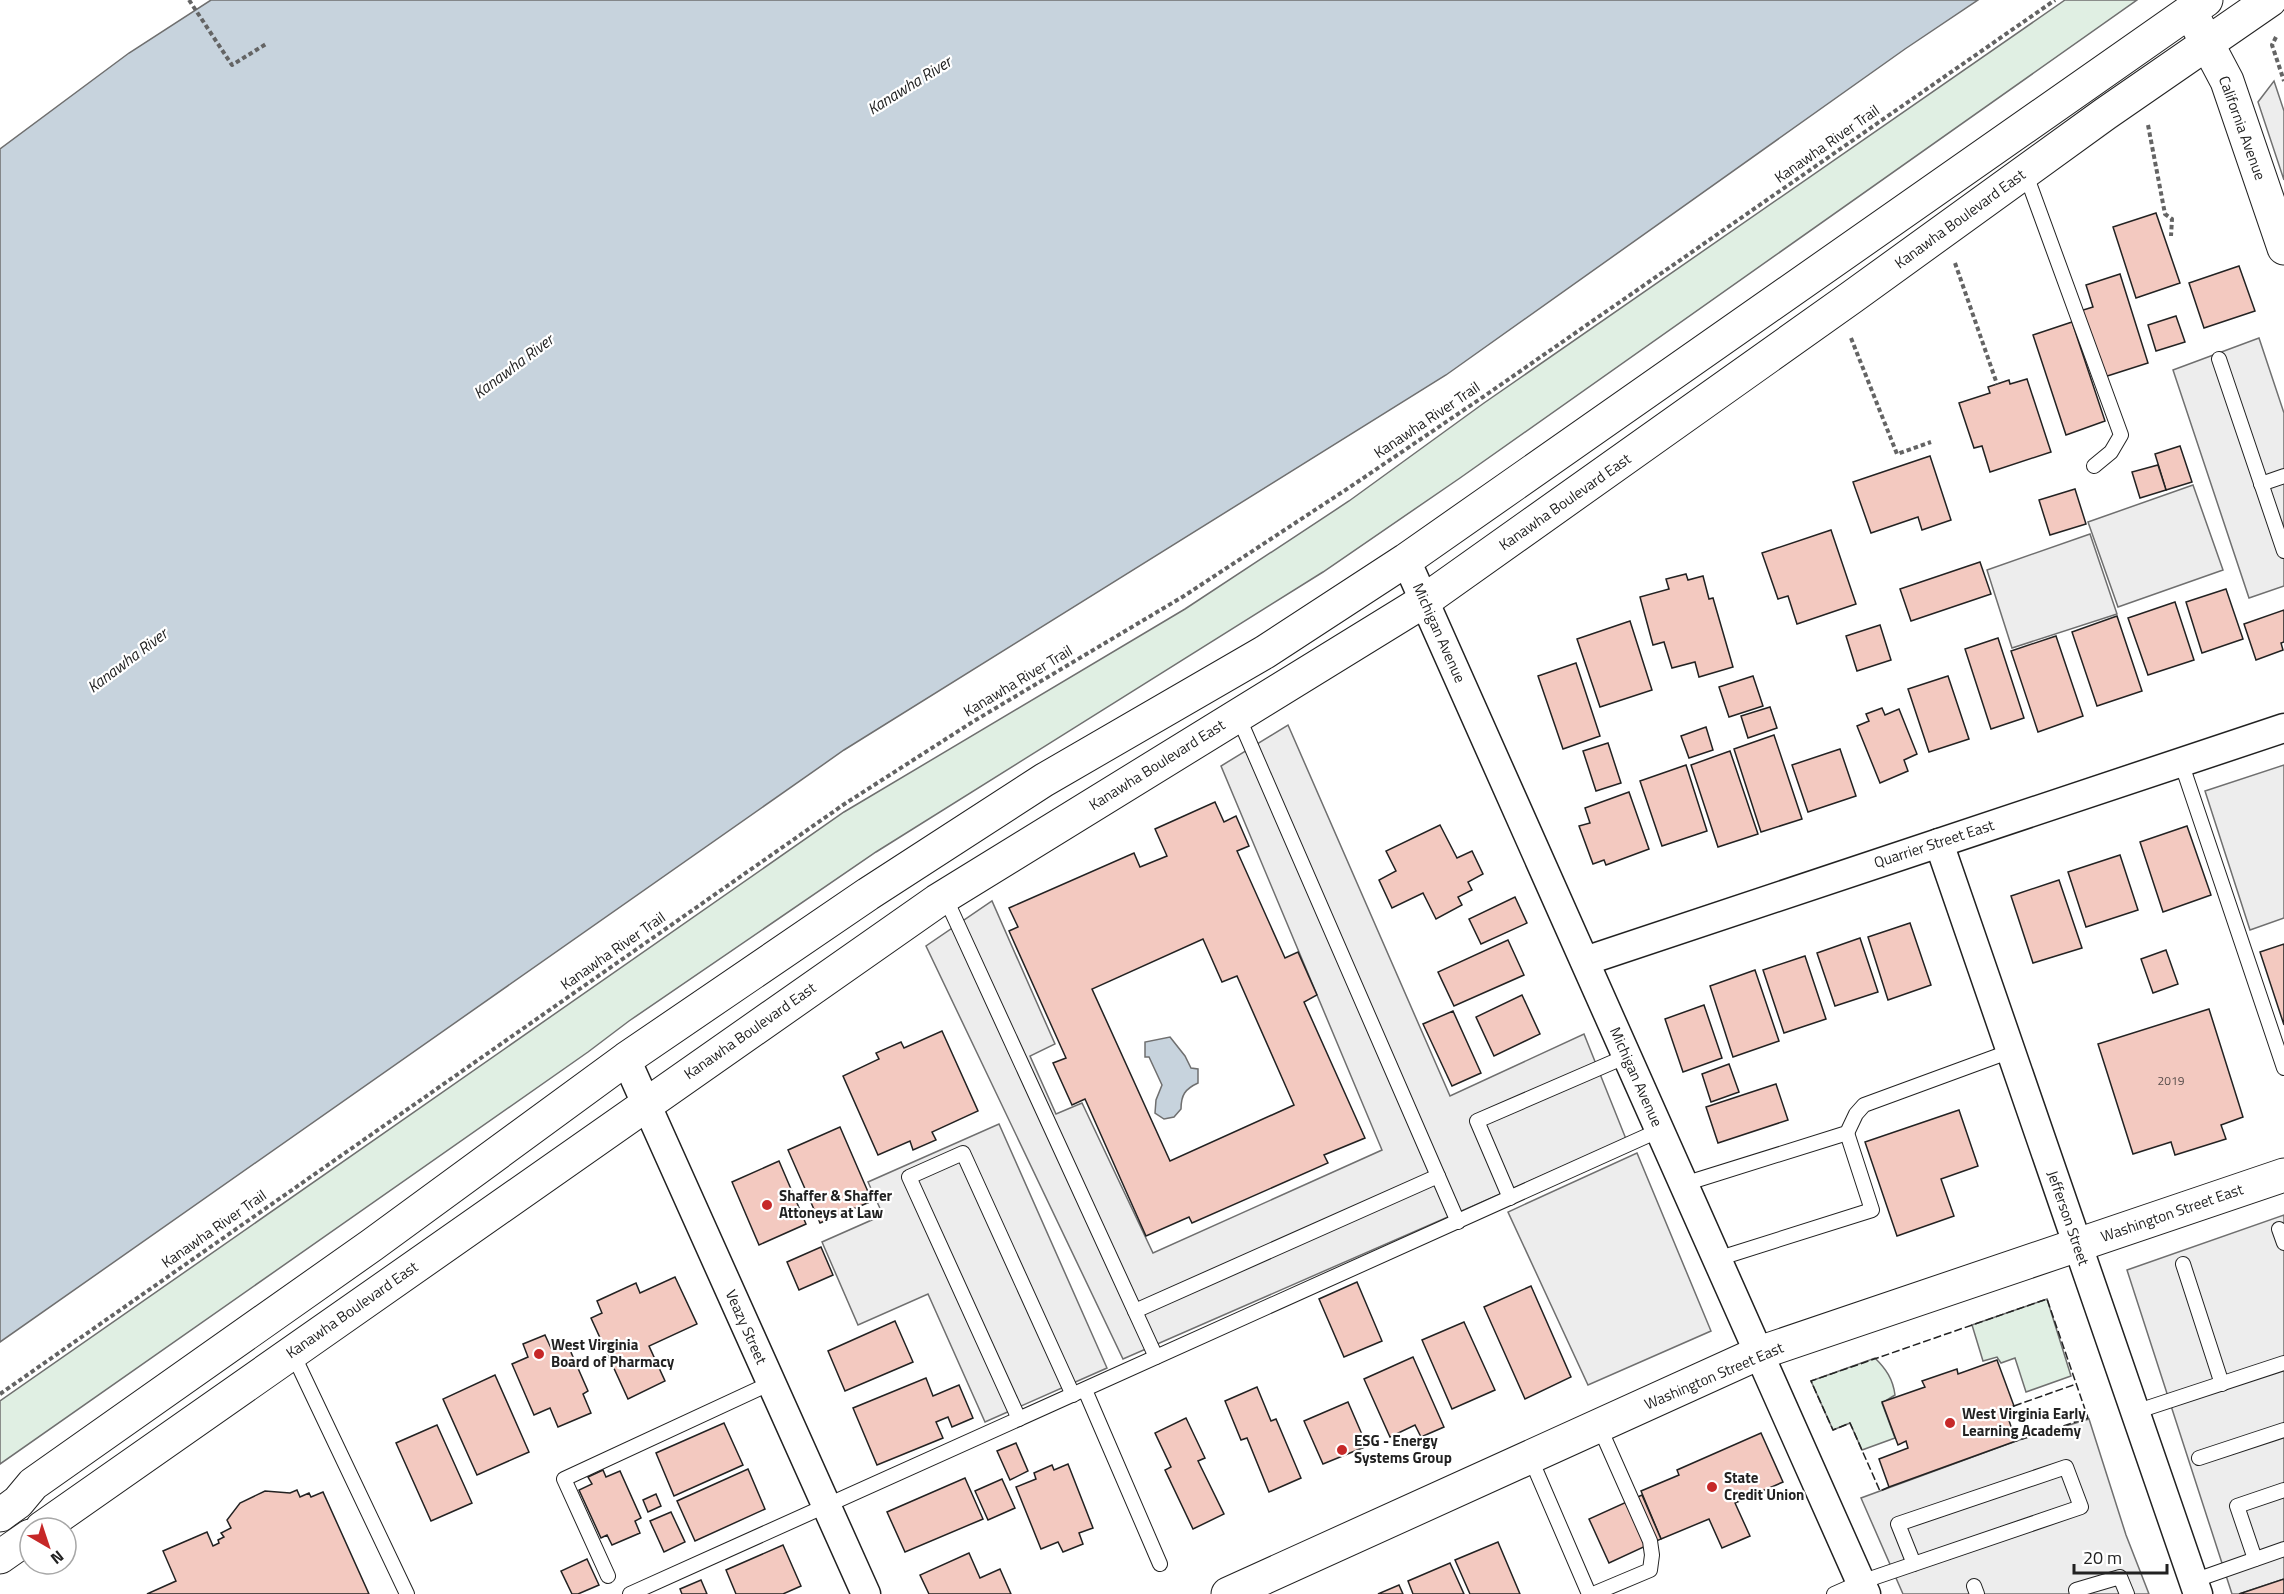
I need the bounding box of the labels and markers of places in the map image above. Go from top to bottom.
place label: Shaffer & Shaffer Attoneys at Law [779,1184,893,1224]
marker: Shaffer & Shaffer Attoneys at Law [760,1198,774,1212]
place label: West Virginia Board of Pharmacy [551,1333,675,1373]
marker: West Virginia Board of Pharmacy [532,1347,546,1361]
place label: West Virginia Early Learning Academy [1962,1402,2086,1442]
marker: West Virginia Early Learning Academy [1943,1416,1957,1430]
place label: ESG - Energy Systems Group [1354,1429,1452,1469]
marker: ESG - Energy Systems Group [1335,1443,1349,1457]
place label: State Credit Union [1724,1466,1804,1506]
marker: State Credit Union [1705,1480,1719,1494]

